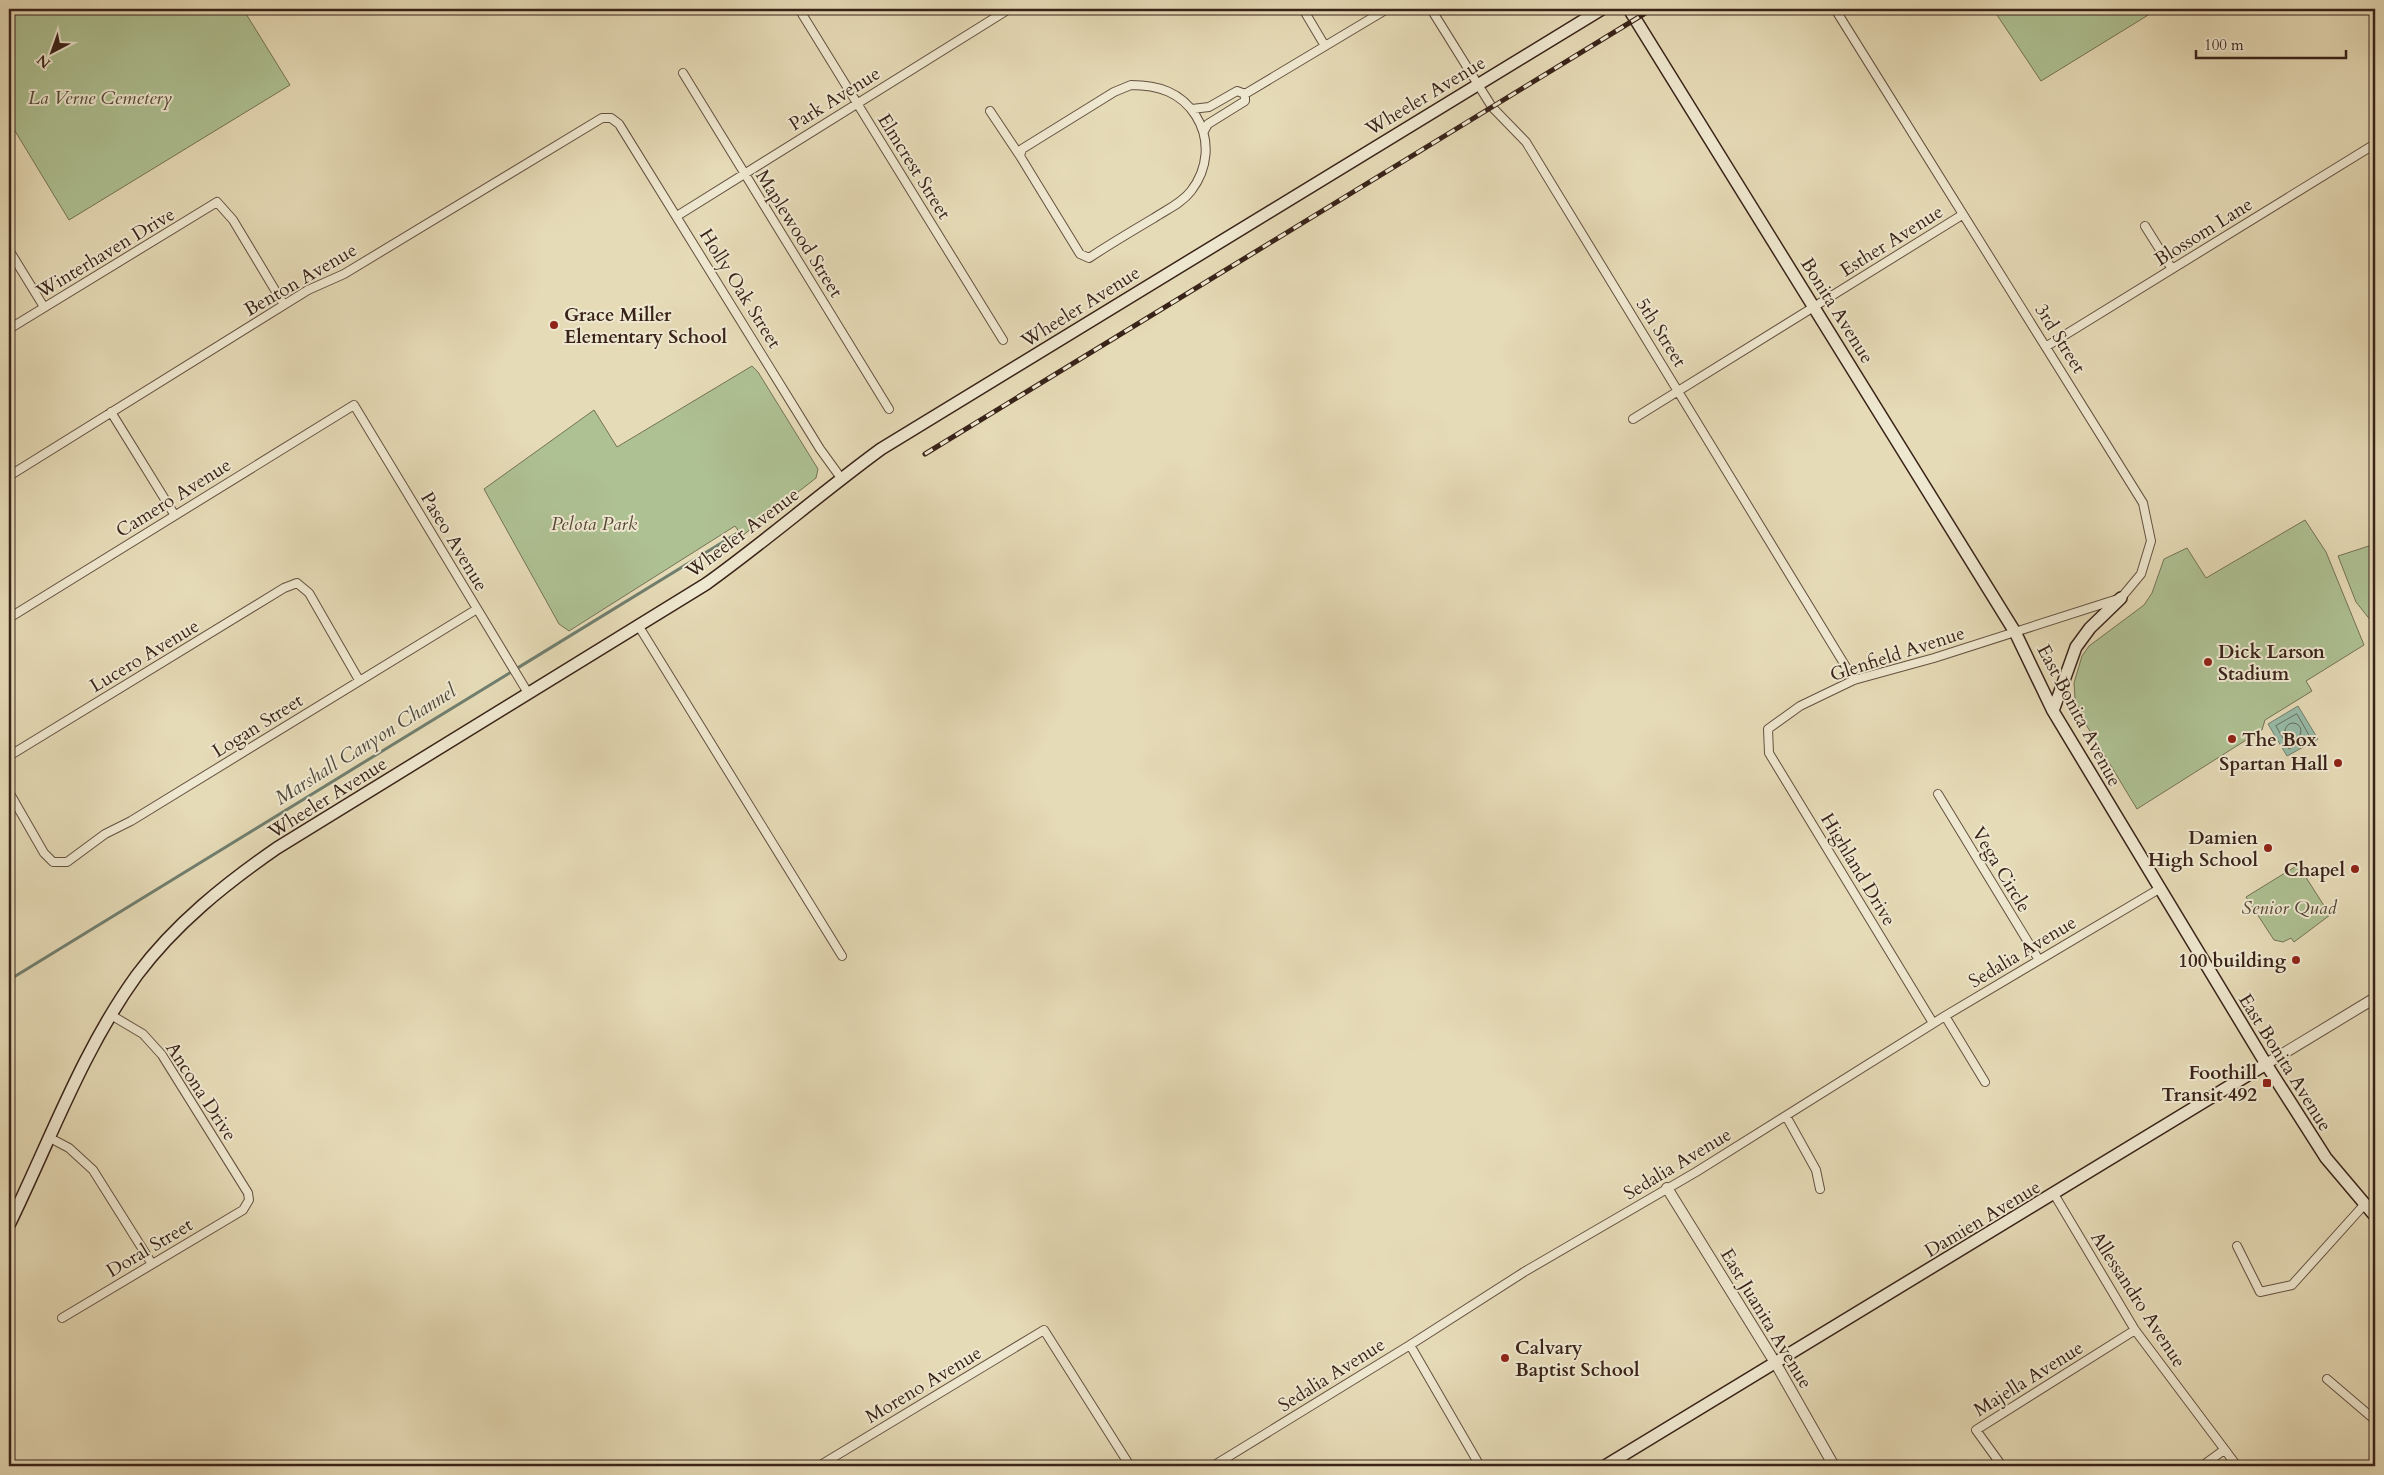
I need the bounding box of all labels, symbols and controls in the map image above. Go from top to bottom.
north arrow [28,28,78,78]
scale bar [2196,28,2346,60]
text: 100 m [2204,35,2244,55]
text: N [33,50,55,73]
street label: Wheeler Avenue [1360,50,1490,142]
street label: Park Avenue [784,60,885,137]
park label: La Verne Cemetery [28,85,172,111]
street label: Elmcrest Street [871,109,957,224]
street label: Maplewood Street [749,165,849,302]
street label: Blossom Lane [2149,191,2258,272]
street label: Esther Avenue [1835,199,1948,283]
street label: Winterhaven Drive [30,201,180,305]
street label: Holly Oak Street [693,224,787,353]
street label: Benton Avenue [239,237,362,323]
street label: Bonita Avenue [1794,253,1880,368]
street label: Wheeler Avenue [1015,260,1145,354]
street label: 5th Street [1630,293,1693,372]
street label: 3rd Street [2029,299,2092,378]
place label: Grace Miller Elementary School [564,302,727,350]
marker: Grace Miller Elementary School [548,319,560,331]
street label: Camero Avenue [111,452,236,544]
street label: Wheeler Avenue [680,482,805,585]
street label: Paseo Avenue [414,487,494,596]
park label: Pelota Park [551,511,638,537]
street label: Lucero Avenue [85,613,204,699]
street label: Glenfield Avenue [1827,620,1968,688]
place label: Dick Larson Stadium [2218,639,2326,687]
street label: East Bonita Avenue [2031,640,2128,791]
marker: Dick Larson Stadium [2202,656,2214,668]
water label: Marshall Canyon Channel [269,677,462,811]
street label: Logan Street [207,688,308,764]
place label: The Box [2242,727,2318,753]
marker: The Box [2226,733,2238,745]
street label: Wheeler Avenue [262,751,392,845]
place label: Spartan Hall [2219,751,2328,777]
marker: Spartan Hall [2332,757,2344,769]
street label: Highland Drive [1814,808,1902,931]
street label: Vega Circle [1965,822,2037,917]
place label: Damien High School [2148,825,2259,873]
marker: Damien High School [2262,842,2274,854]
place label: Chapel [2284,857,2345,883]
marker: Chapel [2349,863,2361,875]
park label: Senior Quad [2241,895,2337,921]
street label: Sedalia Avenue [1964,909,2081,994]
place label: 100 building [2178,948,2287,974]
marker: 100 building [2290,954,2302,966]
street label: East Bonita Avenue [2232,989,2338,1136]
street label: Ancona Drive [159,1037,243,1146]
place label: Foothill Transit 492 [2161,1060,2257,1108]
marker: Foothill Transit 492 [2261,1077,2273,1089]
street label: Sedalia Avenue [1619,1121,1736,1206]
street label: Damien Avenue [1920,1174,2045,1264]
street label: Doral Street [101,1212,198,1284]
street label: Allessandro Avenue [2084,1226,2192,1373]
street label: East Juanita Avenue [1714,1243,1818,1394]
street label: Sedalia Avenue [1273,1332,1390,1418]
place label: Calvary Baptist School [1515,1335,1640,1383]
street label: Majella Avenue [1969,1335,2088,1423]
street label: Moreno Avenue [860,1340,987,1430]
marker: Calvary Baptist School [1499,1352,1511,1364]

